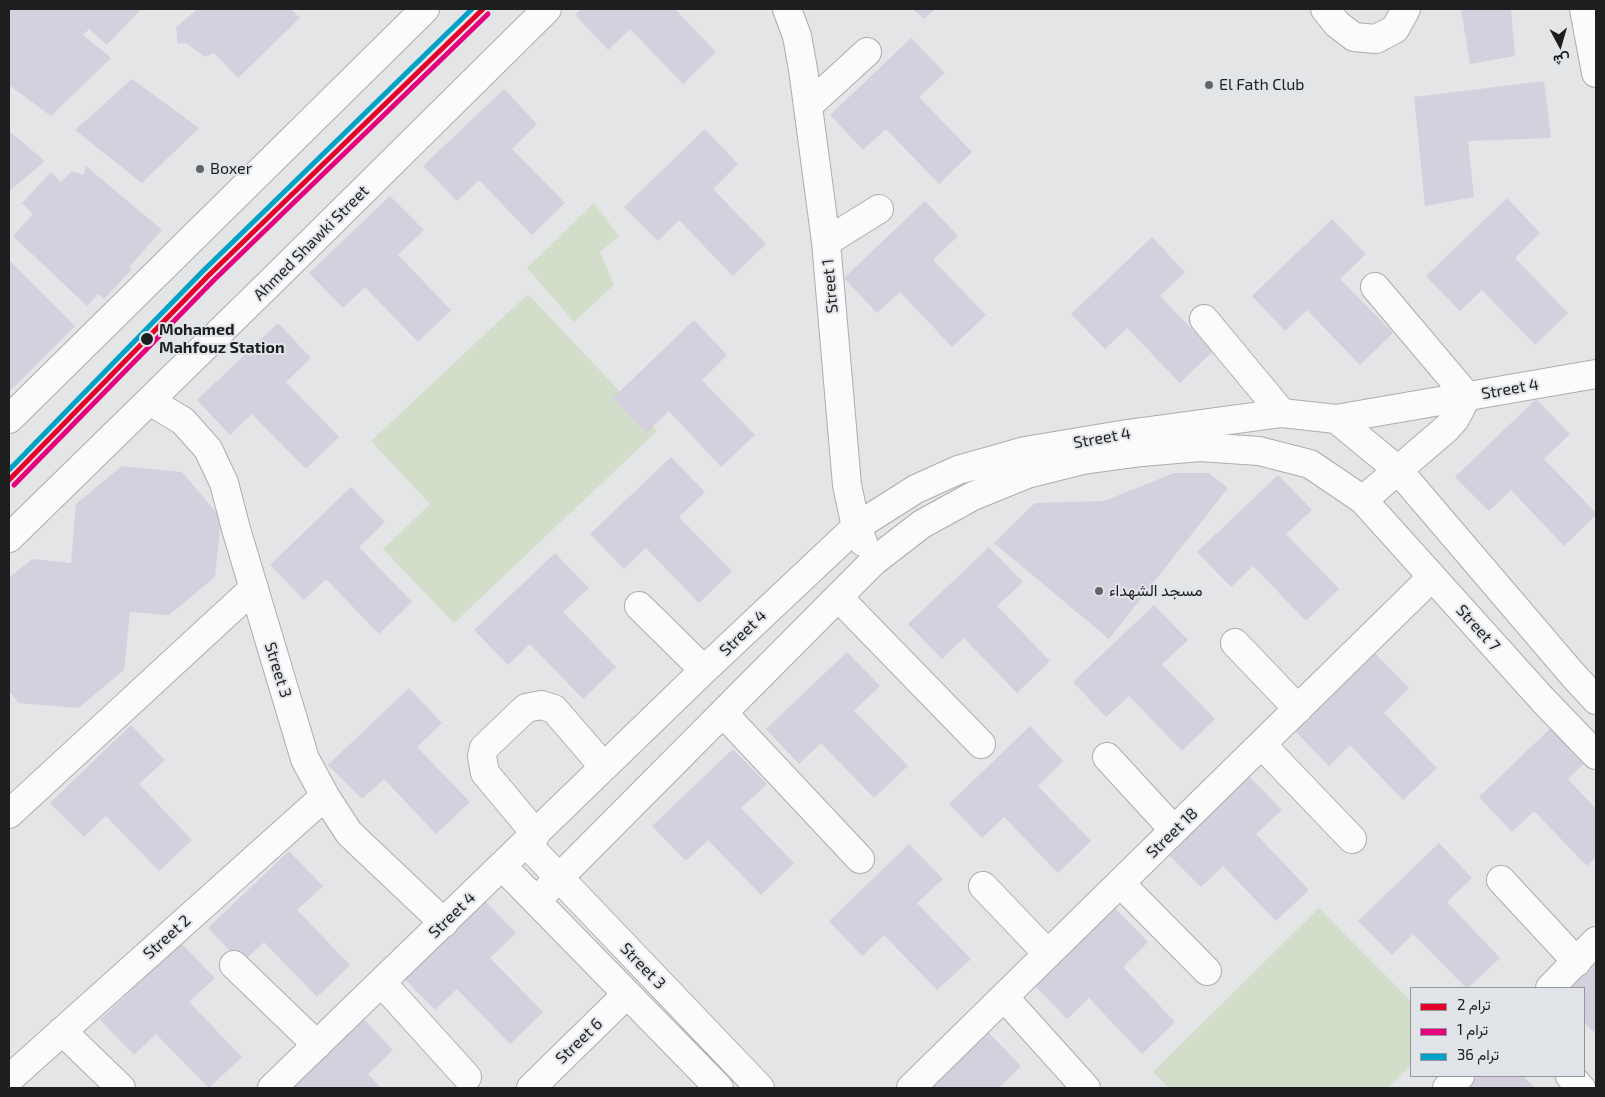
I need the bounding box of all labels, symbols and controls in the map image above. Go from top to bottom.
north arrow [1535,20,1585,70]
text: ش [1552,51,1571,70]
place label: El Fath Club [1219,75,1304,95]
marker: El Fath Club [1203,79,1215,91]
place label: Boxer [210,159,252,179]
marker: Boxer [194,163,206,175]
street label: Ahmed Shawki Street [249,181,373,305]
street label: Street 1 [818,258,842,314]
place label: Mohamed Mahfouz Station [159,320,285,358]
marker: Mohamed Mahfouz Station [139,331,155,347]
street label: Street 4 [1480,375,1540,403]
street label: Street 4 [1072,424,1132,452]
place label: مسجد الشهداء [1109,581,1203,601]
marker: مسجد الشهداء [1093,585,1105,597]
street label: Street 7 [1452,601,1504,655]
street label: Street 4 [716,606,770,660]
street label: Street 3 [260,640,296,700]
street label: Street 18 [1142,804,1202,862]
street label: Street 4 [425,888,479,942]
street label: Street 2 [139,911,195,963]
street label: Street 3 [616,939,670,993]
legend [1410,987,1585,1077]
text: ترام 2 [1457,995,1491,1013]
street label: Street 6 [552,1014,606,1068]
text: ترام 1 [1457,1020,1488,1038]
text: ترام 36 [1457,1045,1499,1063]

